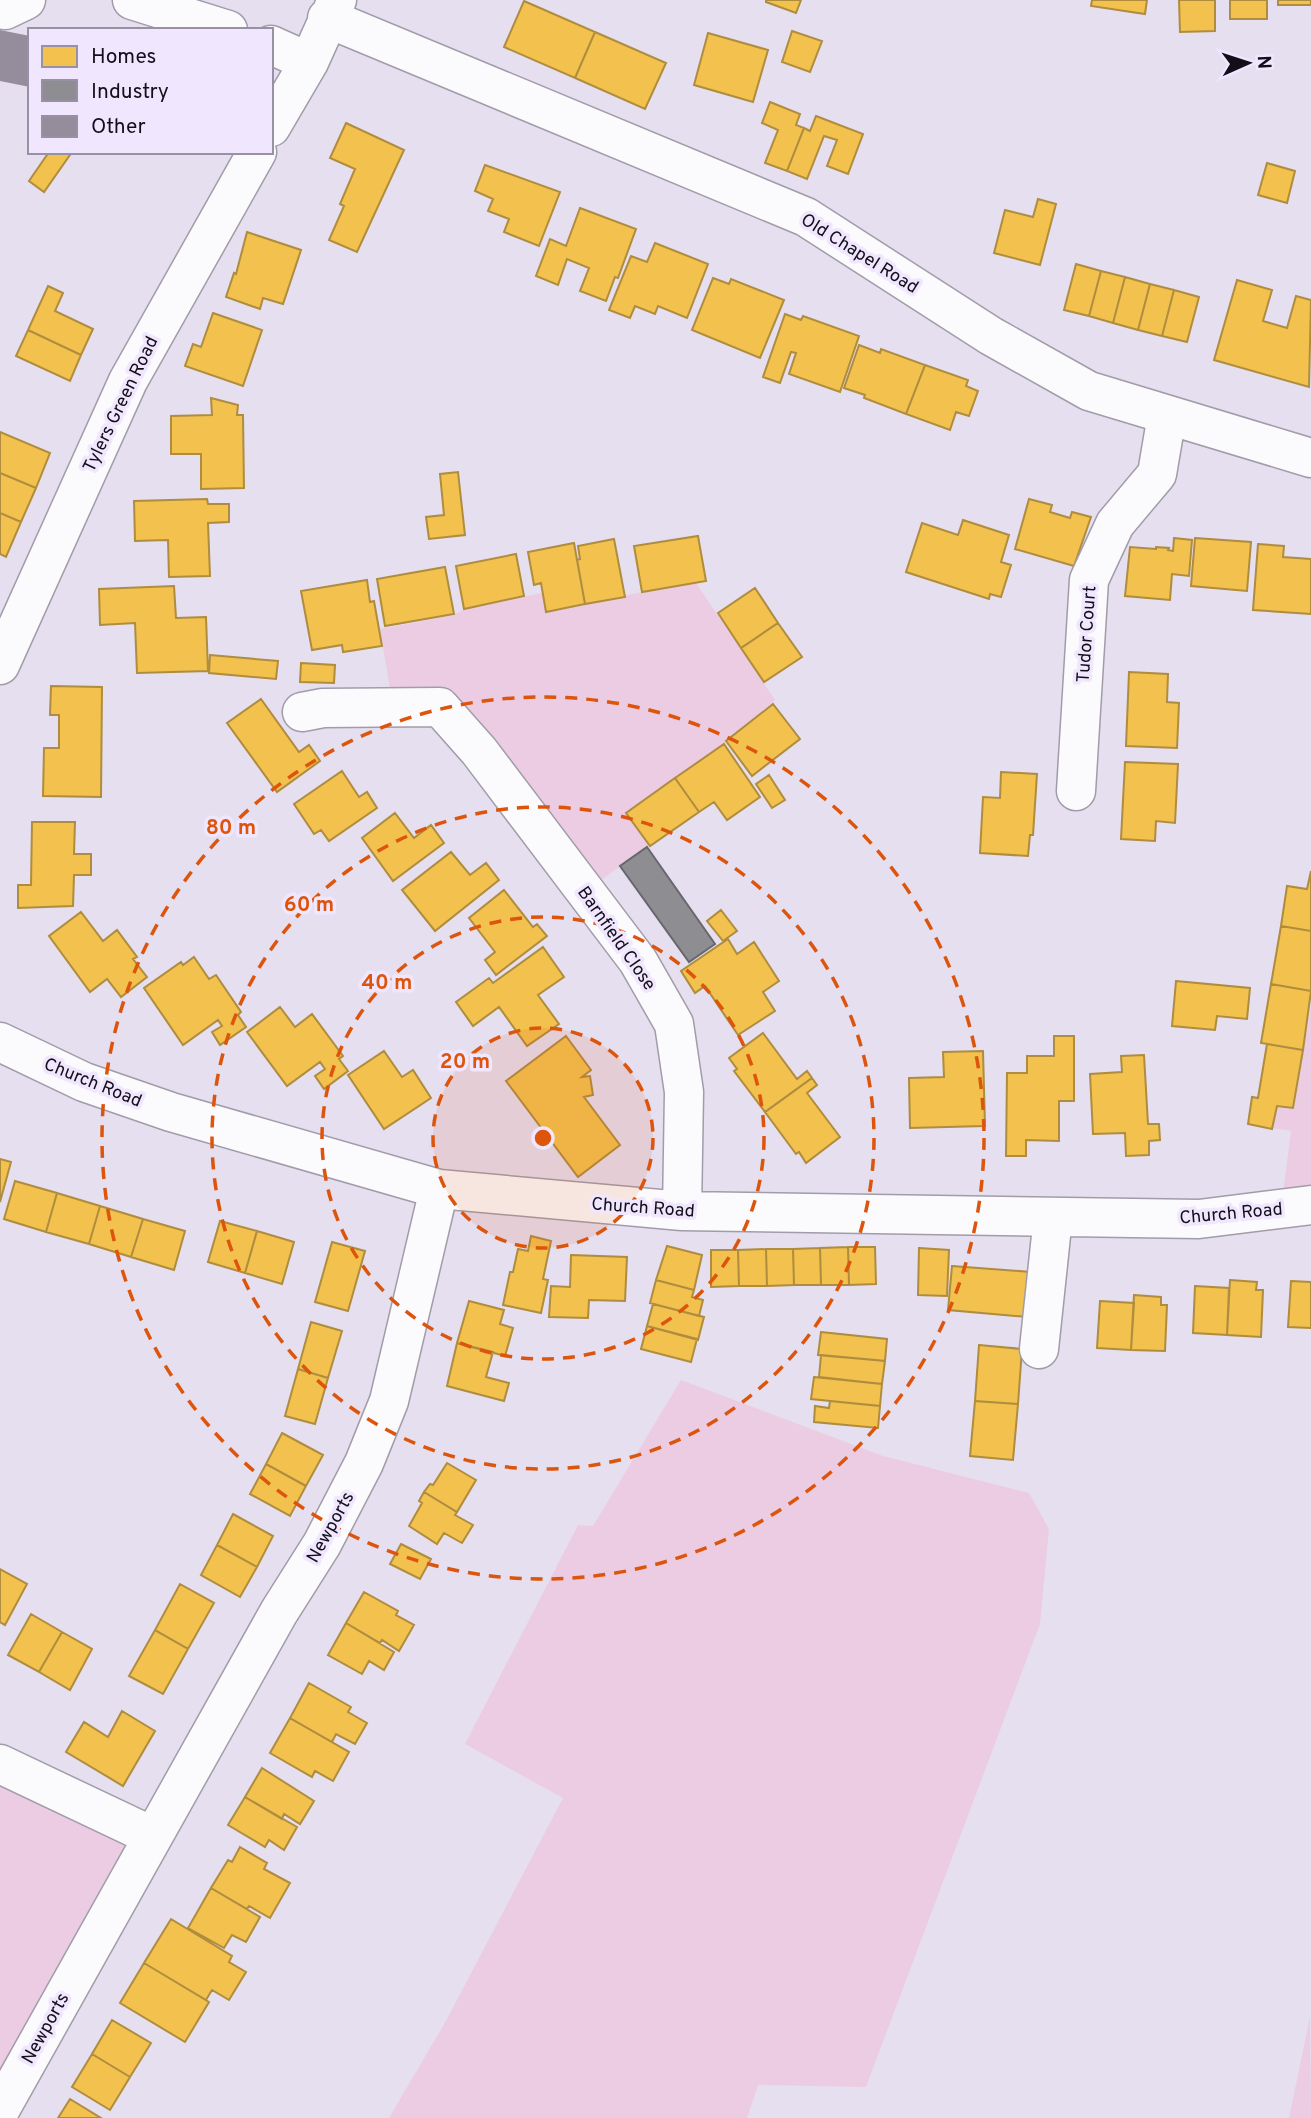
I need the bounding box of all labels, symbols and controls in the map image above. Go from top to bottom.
legend [28,28,273,154]
north arrow [1213,28,1283,98]
text: Homes [91,44,156,71]
text: N [1251,55,1275,70]
text: Industry [91,79,169,106]
text: Other [91,114,146,141]
street label: Old Chapel Road [796,209,922,300]
street label: Tylers Green Road [79,333,164,476]
street label: Tudor Court [1073,585,1102,683]
text: 80 m [206,815,256,842]
street label: Barnfield Close [571,882,660,996]
text: 60 m [284,892,334,919]
text: 40 m [362,970,412,997]
text: 20 m [440,1049,490,1076]
street label: Church Road [40,1053,145,1113]
centre of rings [531,1126,555,1150]
street label: Church Road [590,1193,695,1224]
street label: Church Road [1179,1199,1284,1230]
street label: Newports [302,1488,360,1567]
street label: Newports [17,1989,75,2068]

